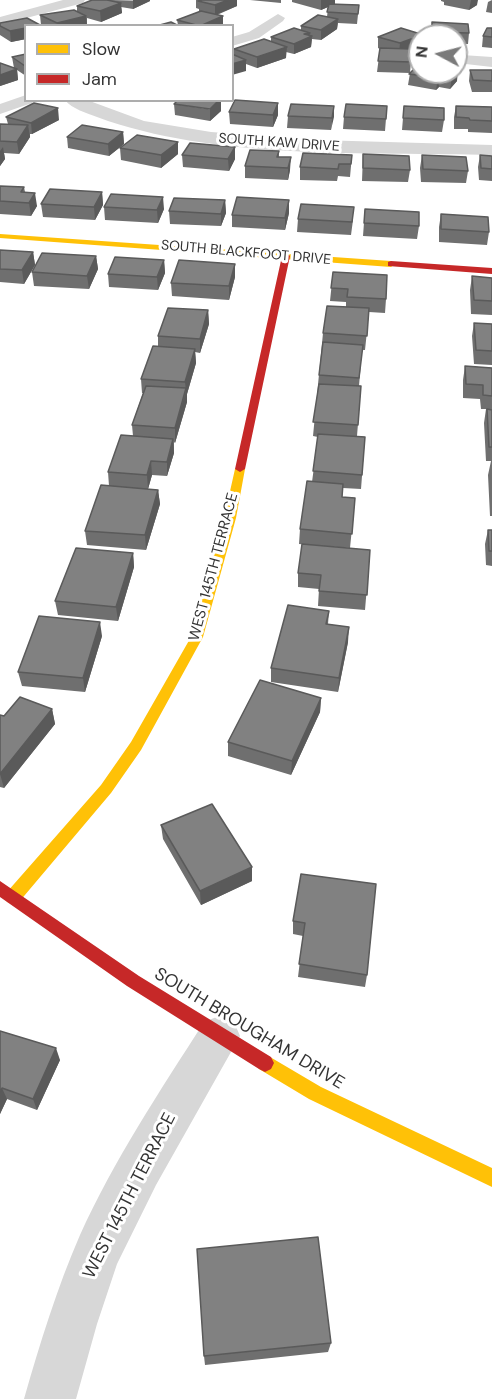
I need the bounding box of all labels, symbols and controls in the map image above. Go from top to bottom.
legend [24,24,234,102]
north arrow [408,24,468,84]
text: Slow [82,37,121,61]
text: N [410,45,433,59]
text: Jam [82,67,117,91]
street label: SOUTH KAW DRIVE [218,130,340,156]
street label: SOUTH BLACKFOOT DRIVE [160,237,332,269]
street label: WEST 145TH TERRACE [186,491,242,643]
street label: SOUTH BROUGHAM DRIVE [150,964,348,1094]
street label: WEST 145TH TERRACE [79,1110,181,1282]

